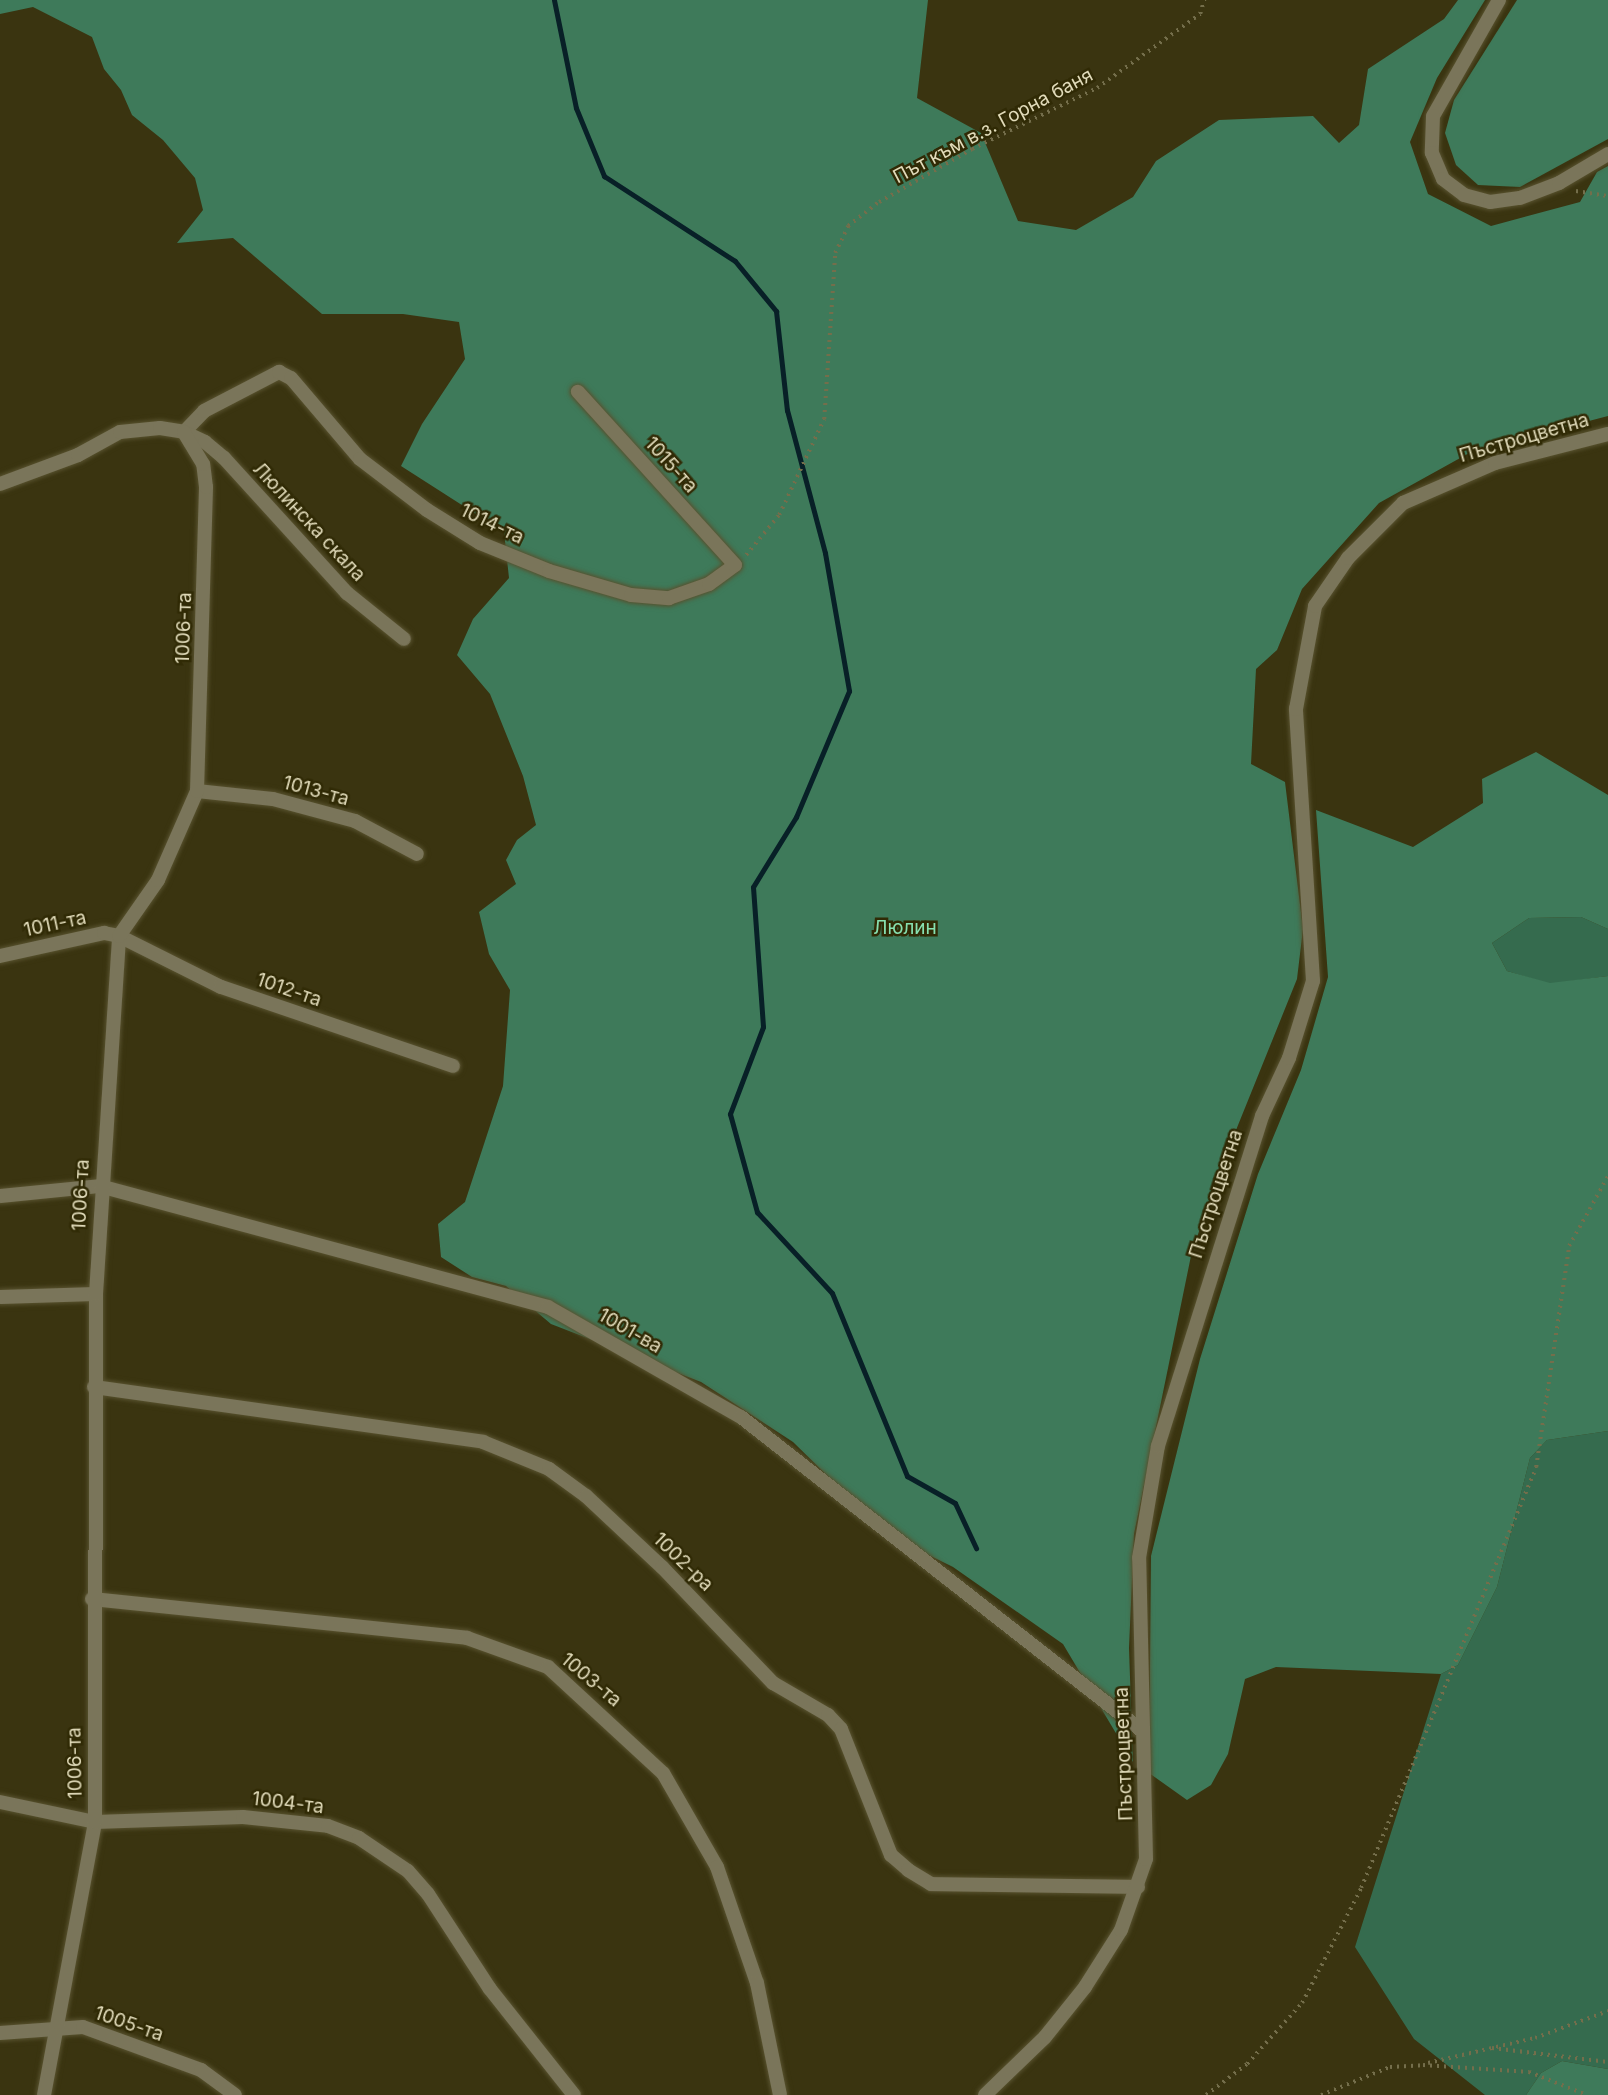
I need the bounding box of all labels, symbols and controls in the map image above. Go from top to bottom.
street label: Път към в.з. Горна баня [889,64,1097,188]
street label: Пъстроцветна [1457,409,1591,467]
street label: 1015-та [640,432,702,498]
street label: Люлинска скала [248,458,370,586]
street label: 1014-та [456,499,528,549]
street label: 1006-та [171,592,197,664]
street label: 1013-та [280,771,352,811]
street label: 1011-та [22,906,88,942]
park label: Люлин [873,917,937,939]
street label: 1012-та [253,968,325,1012]
street label: Пъстроцветна [1184,1127,1248,1261]
street label: 1006-та [68,1159,94,1231]
street label: 1001-ва [594,1304,666,1358]
street label: 1002-ра [648,1528,718,1596]
street label: 1003-та [556,1648,626,1712]
street label: Пъстроцветна [1110,1687,1138,1821]
street label: 1006-та [63,1727,87,1799]
street label: 1004-та [251,1787,325,1819]
street label: 1005-та [91,2002,167,2046]

